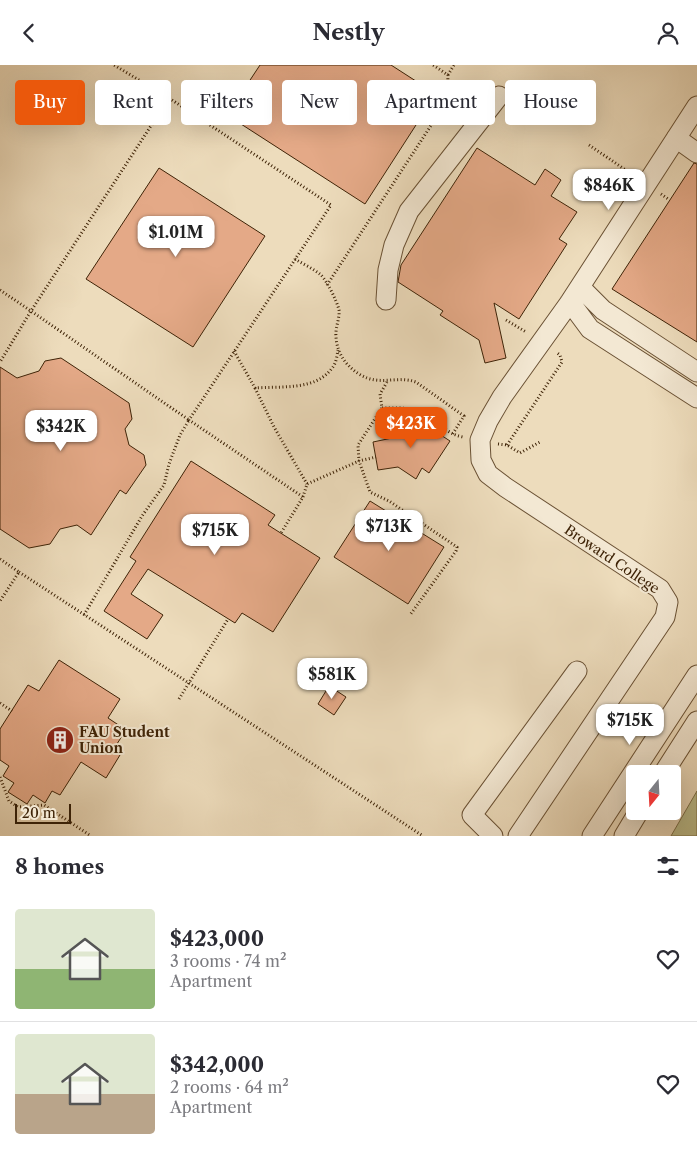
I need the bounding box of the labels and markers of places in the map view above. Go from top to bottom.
pin: $846K [574,169,644,211]
pin: $1.01M [135,215,217,258]
pin: $423K [376,407,446,449]
pin: $342K [26,409,96,452]
pin: $713K [354,509,424,552]
pin: $715K [180,513,250,556]
pin: $581K [297,657,367,700]
pin: $715K [595,703,665,746]
place label: FAU Student Union [79,723,170,757]
building icon: FAU Student Union [45,725,75,755]

